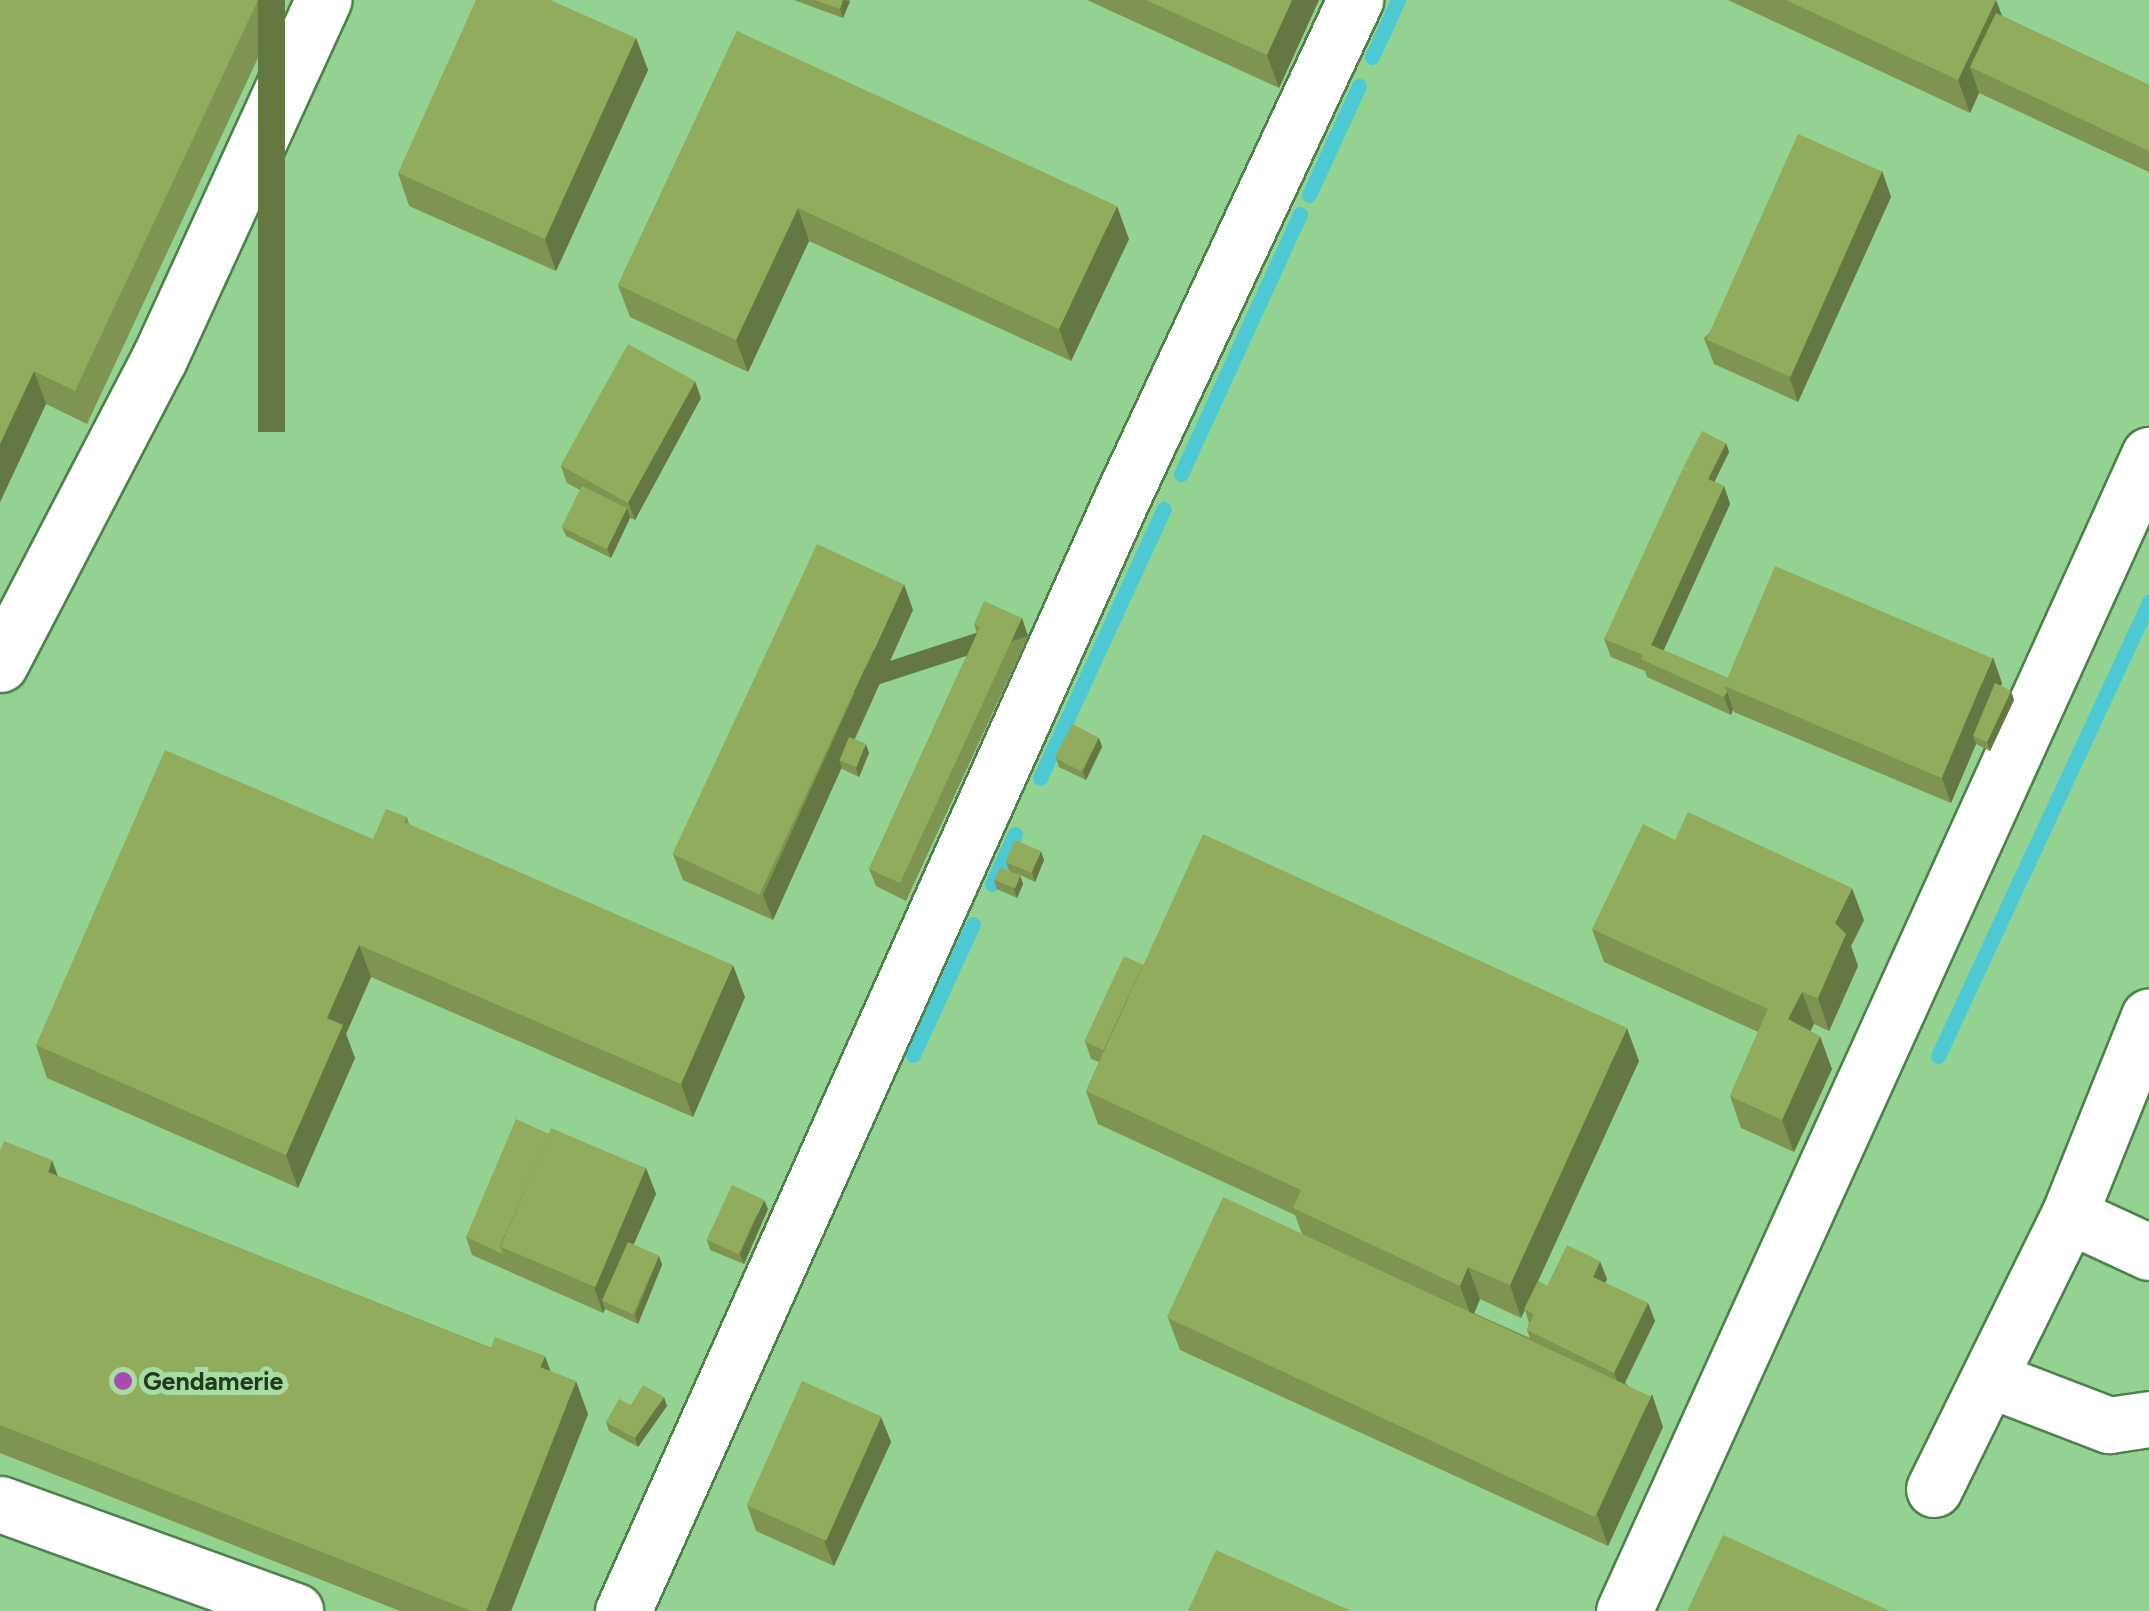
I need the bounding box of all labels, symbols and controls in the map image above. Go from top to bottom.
place label: Gendamerie [143,1366,283,1396]
marker: Gendamerie [112,1370,134,1392]

